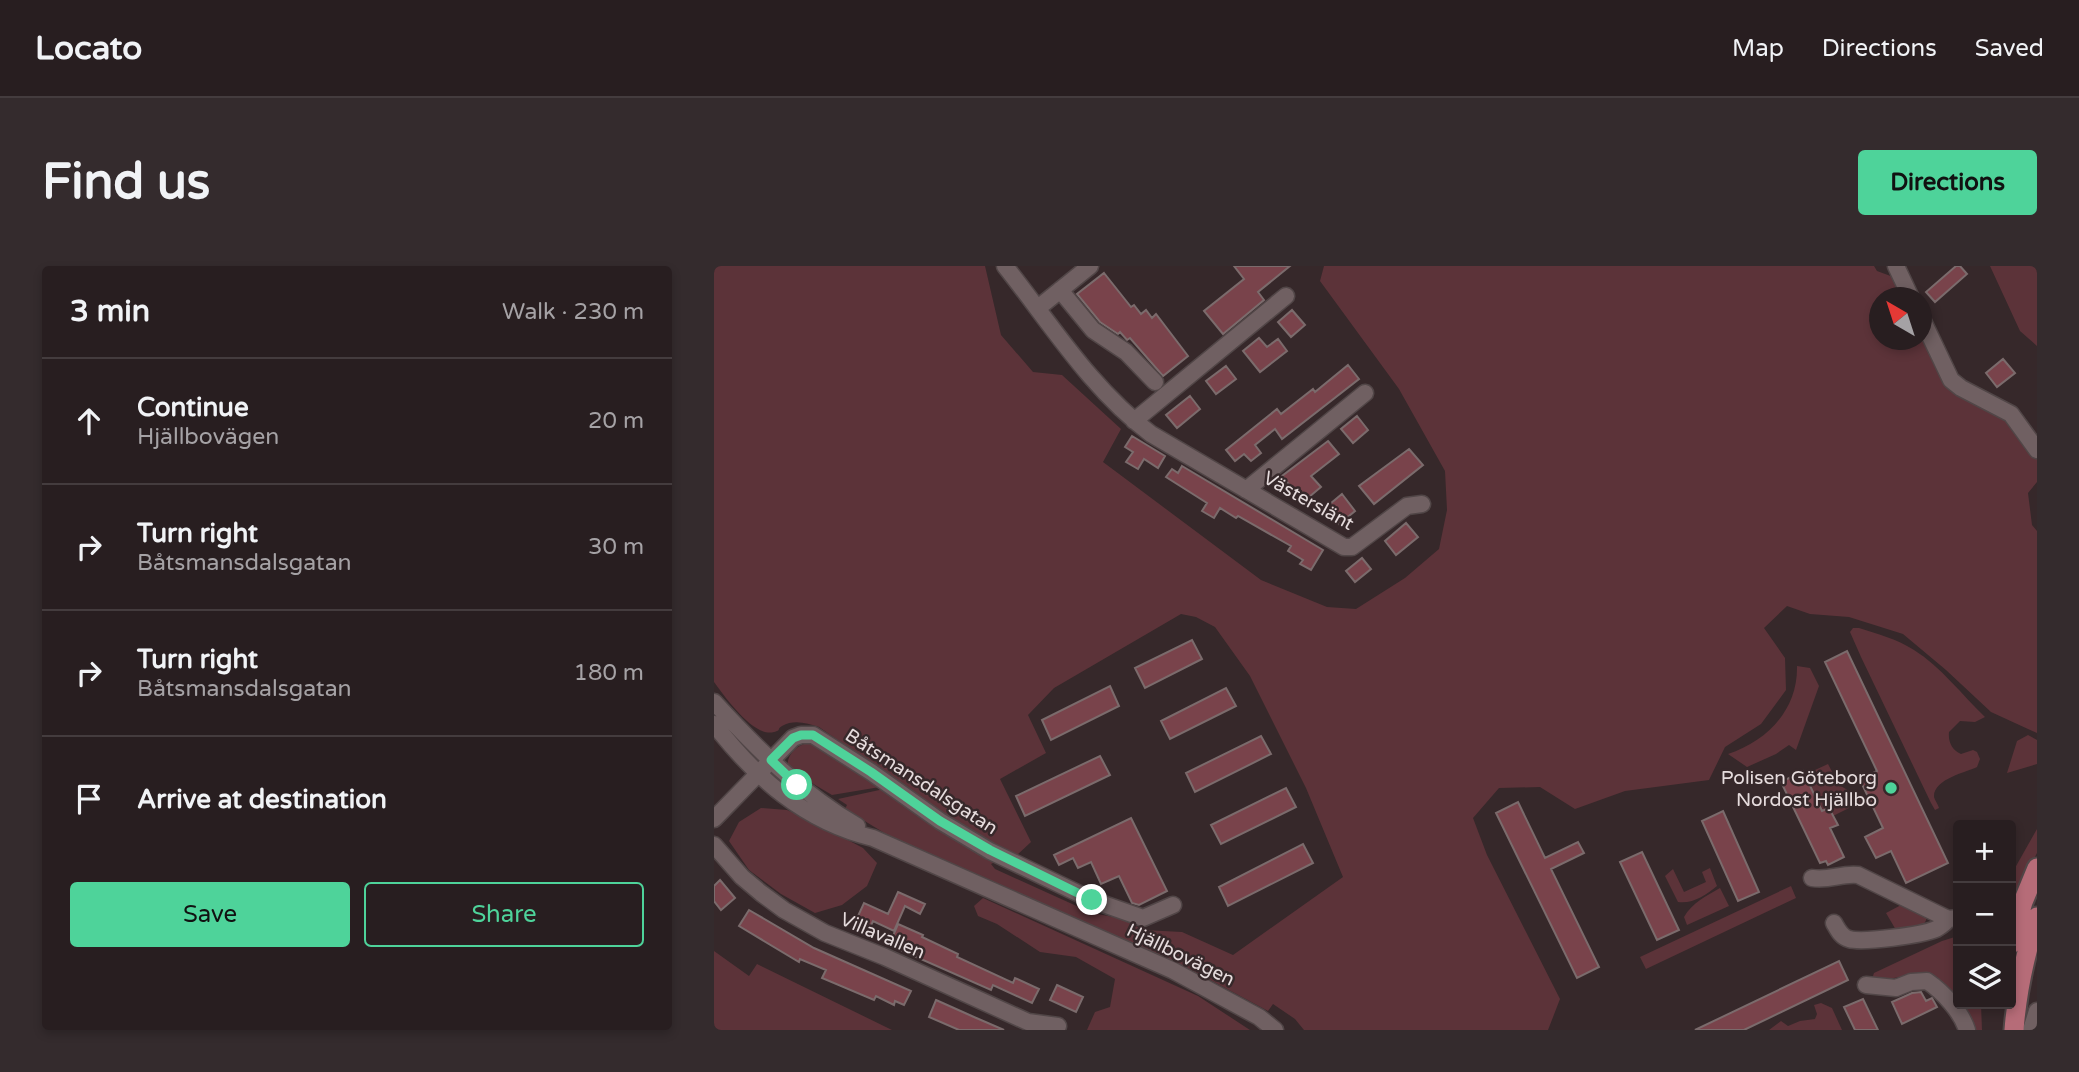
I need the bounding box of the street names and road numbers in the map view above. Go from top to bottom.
street label: Västerslänt [1259,467,1358,535]
street label: Båtsmansdalsgatan [841,724,1002,839]
street label: Villavallen [837,908,928,964]
street label: Hjällbovägen [1123,919,1238,991]

